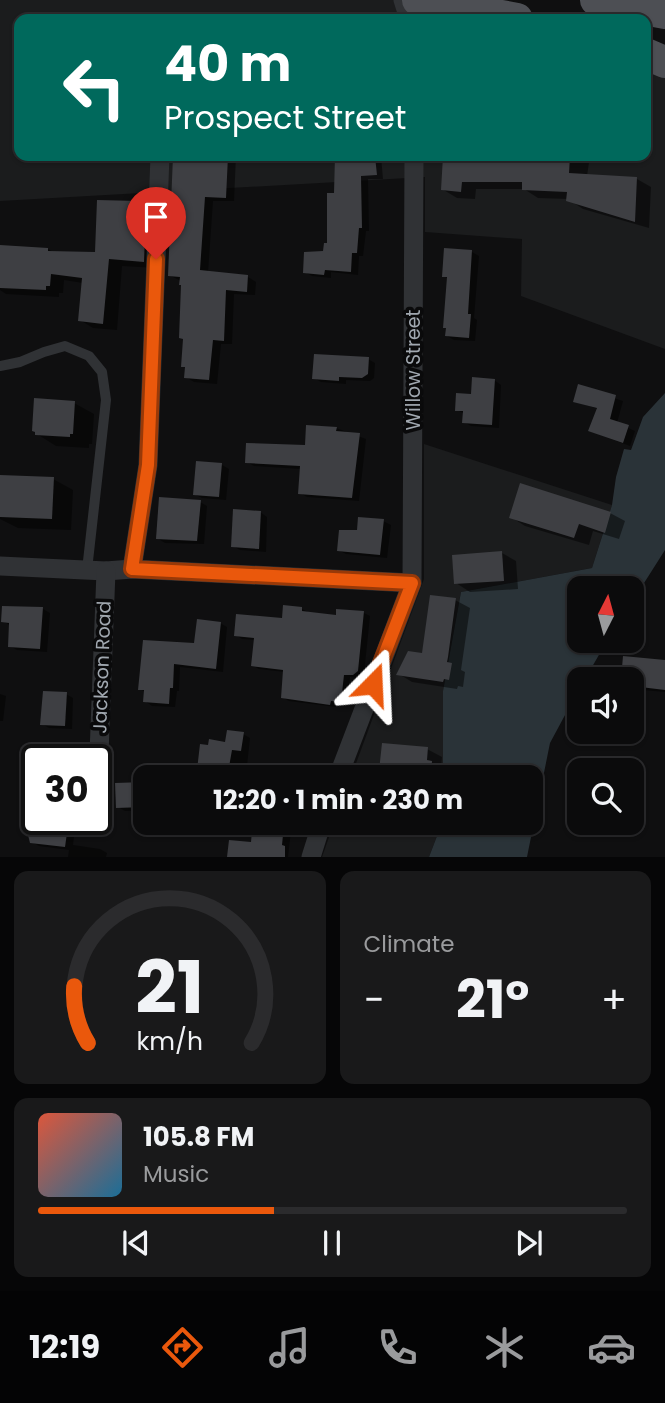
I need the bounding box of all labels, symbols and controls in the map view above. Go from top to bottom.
text: 40 m [164,30,291,98]
icon: left [49,42,140,133]
text: Prospect Street [164,95,406,140]
pin [126,187,186,259]
icon: arrive [137,198,175,236]
street label: Willow Street [400,309,427,431]
north arrow [567,576,644,653]
map controls [567,576,644,835]
street label: Jackson Road [86,600,118,734]
position arrow [336,647,410,721]
button: sound [567,667,644,744]
speed limit sign: 30 [21,744,112,835]
button: search [567,758,644,835]
text: 12:20 · 1 min · 230 m [213,782,463,818]
text: Climate [364,928,454,960]
text: 21 [135,938,204,1039]
text: 21° [456,963,529,1036]
text: − [364,973,384,1026]
text: + [601,973,627,1026]
text: km/h [136,1024,203,1059]
text: 105.8 FM [143,1119,254,1155]
text: Music [143,1158,209,1190]
icon: previous [117,1224,155,1262]
icon: pause [313,1224,351,1262]
icon: next [510,1224,548,1262]
icon: directions [158,1323,207,1372]
icon: music [265,1323,314,1372]
icon: phone [373,1323,422,1372]
icon: climate [480,1323,529,1372]
icon: car [587,1323,636,1372]
text: 12:19 [29,1324,100,1369]

